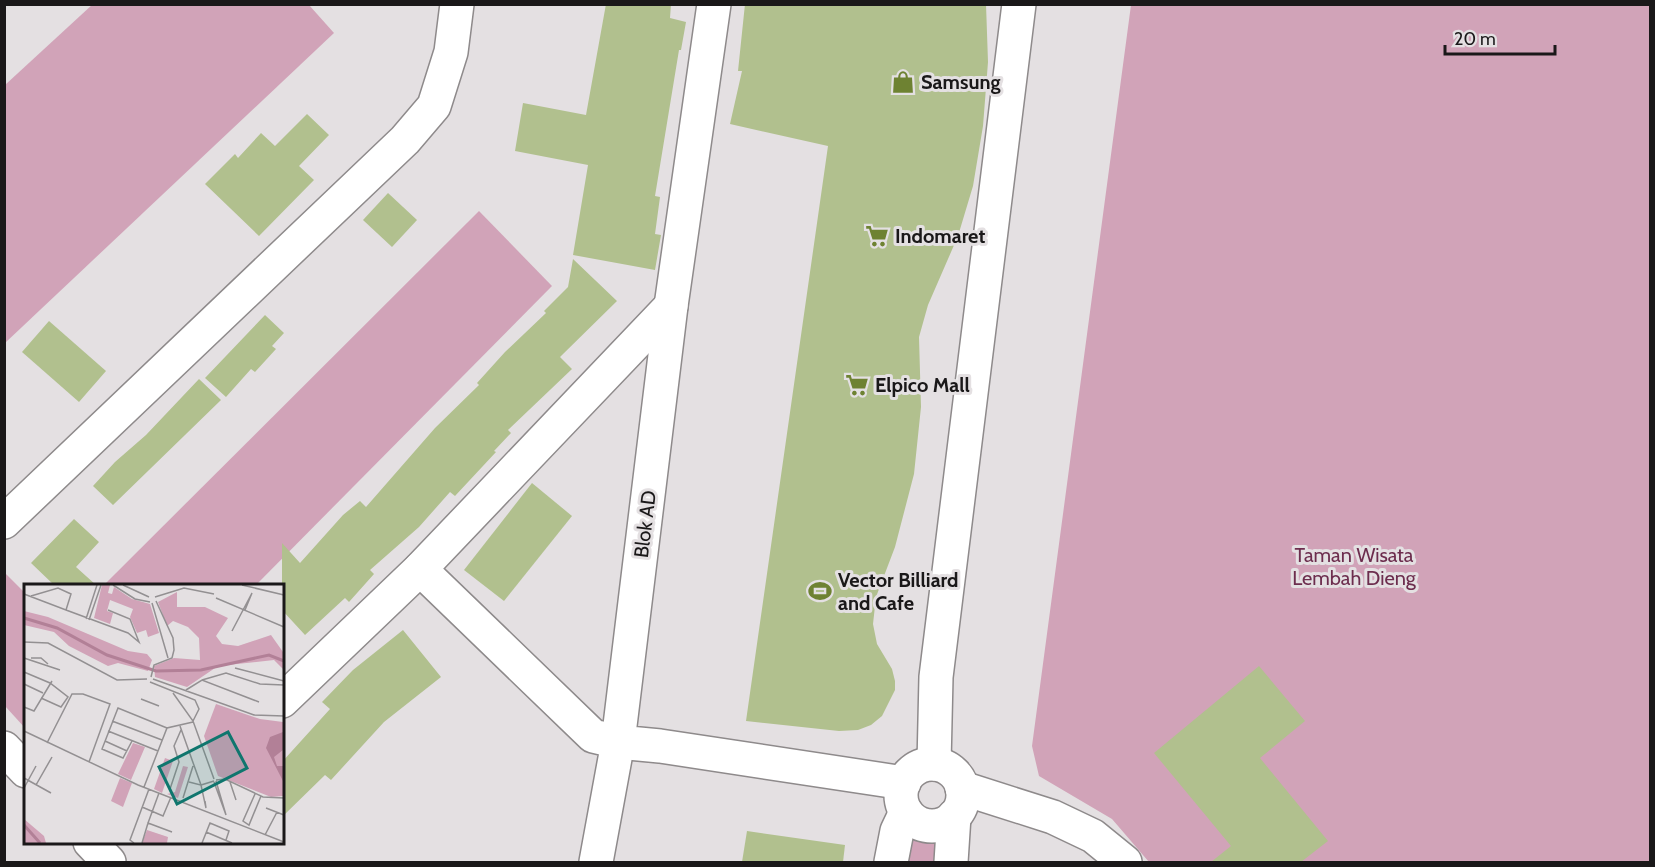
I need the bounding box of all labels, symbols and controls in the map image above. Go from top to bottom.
scale bar [1445,18,1554,56]
text: 20 m [1454,28,1496,50]
shop icon: Samsung [890,69,916,95]
place label: Samsung [921,70,1001,94]
supermarket icon: Indomaret [864,223,890,249]
place label: Indomaret [895,224,985,248]
supermarket icon: Elpico Mall [844,372,870,398]
place label: Elpico Mall [875,373,970,397]
street label: Blok AD [629,489,661,559]
park label: Taman Wisata Lembah Dieng [1292,543,1417,590]
place label: Vector Billiard and Cafe [838,568,958,615]
sports icon: Vector Billiard and Cafe [807,578,833,604]
inset map [24,584,284,843]

